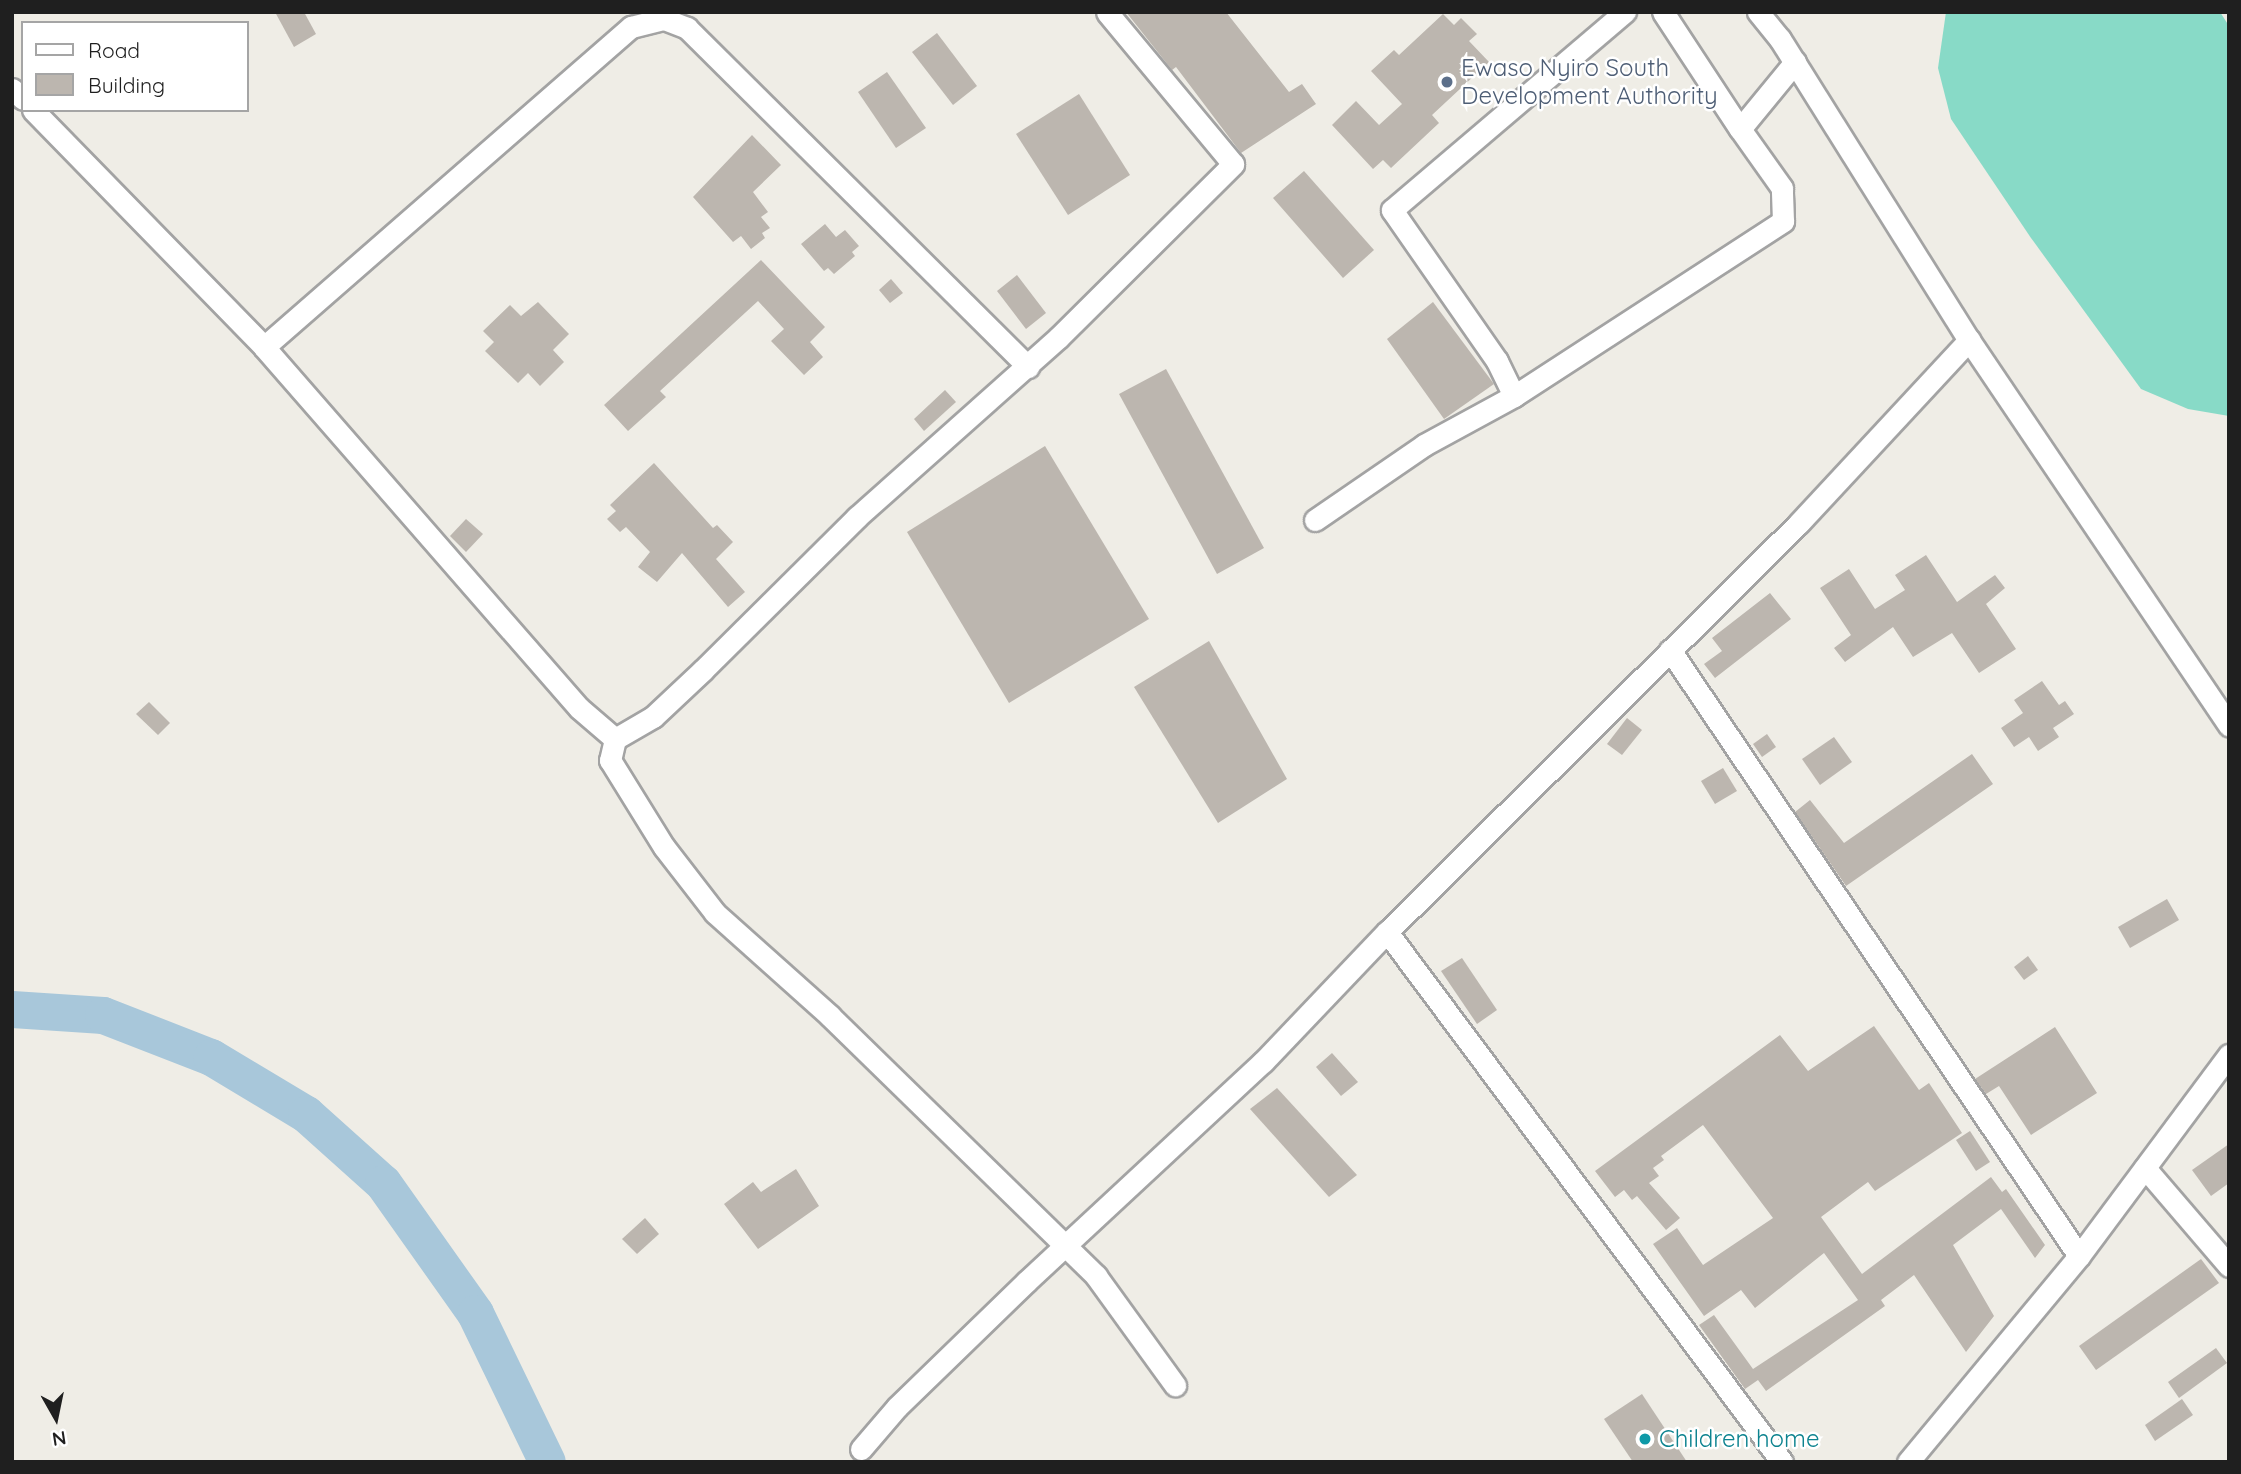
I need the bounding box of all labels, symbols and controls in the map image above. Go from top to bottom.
legend [21,21,248,112]
text: Road [88,37,140,63]
place label: Ewaso Nyiro South Development Authority [1461,54,1718,110]
text: Building [88,72,165,98]
marker: Ewaso Nyiro South Development Authority [1439,74,1455,90]
north arrow [21,1383,91,1453]
place label: Children home [1659,1425,1820,1453]
text: N [51,1426,68,1452]
marker: Children home [1637,1431,1653,1447]

